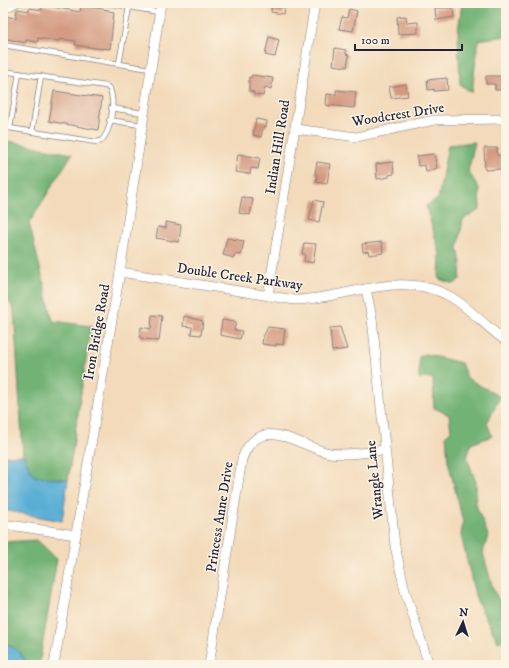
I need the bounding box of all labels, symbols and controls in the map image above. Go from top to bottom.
scale bar [355,26,462,52]
text: 100 m [361,33,390,48]
street label: Indian Hill Road [262,98,294,196]
street label: Woodcrest Drive [350,99,446,131]
street label: Double Creek Parkway [176,259,304,295]
street label: Iron Bridge Road [80,283,114,382]
street label: Wrangle Lane [362,439,388,521]
street label: Princess Anne Drive [202,460,238,574]
north arrow [443,602,483,642]
text: N [459,606,469,620]

